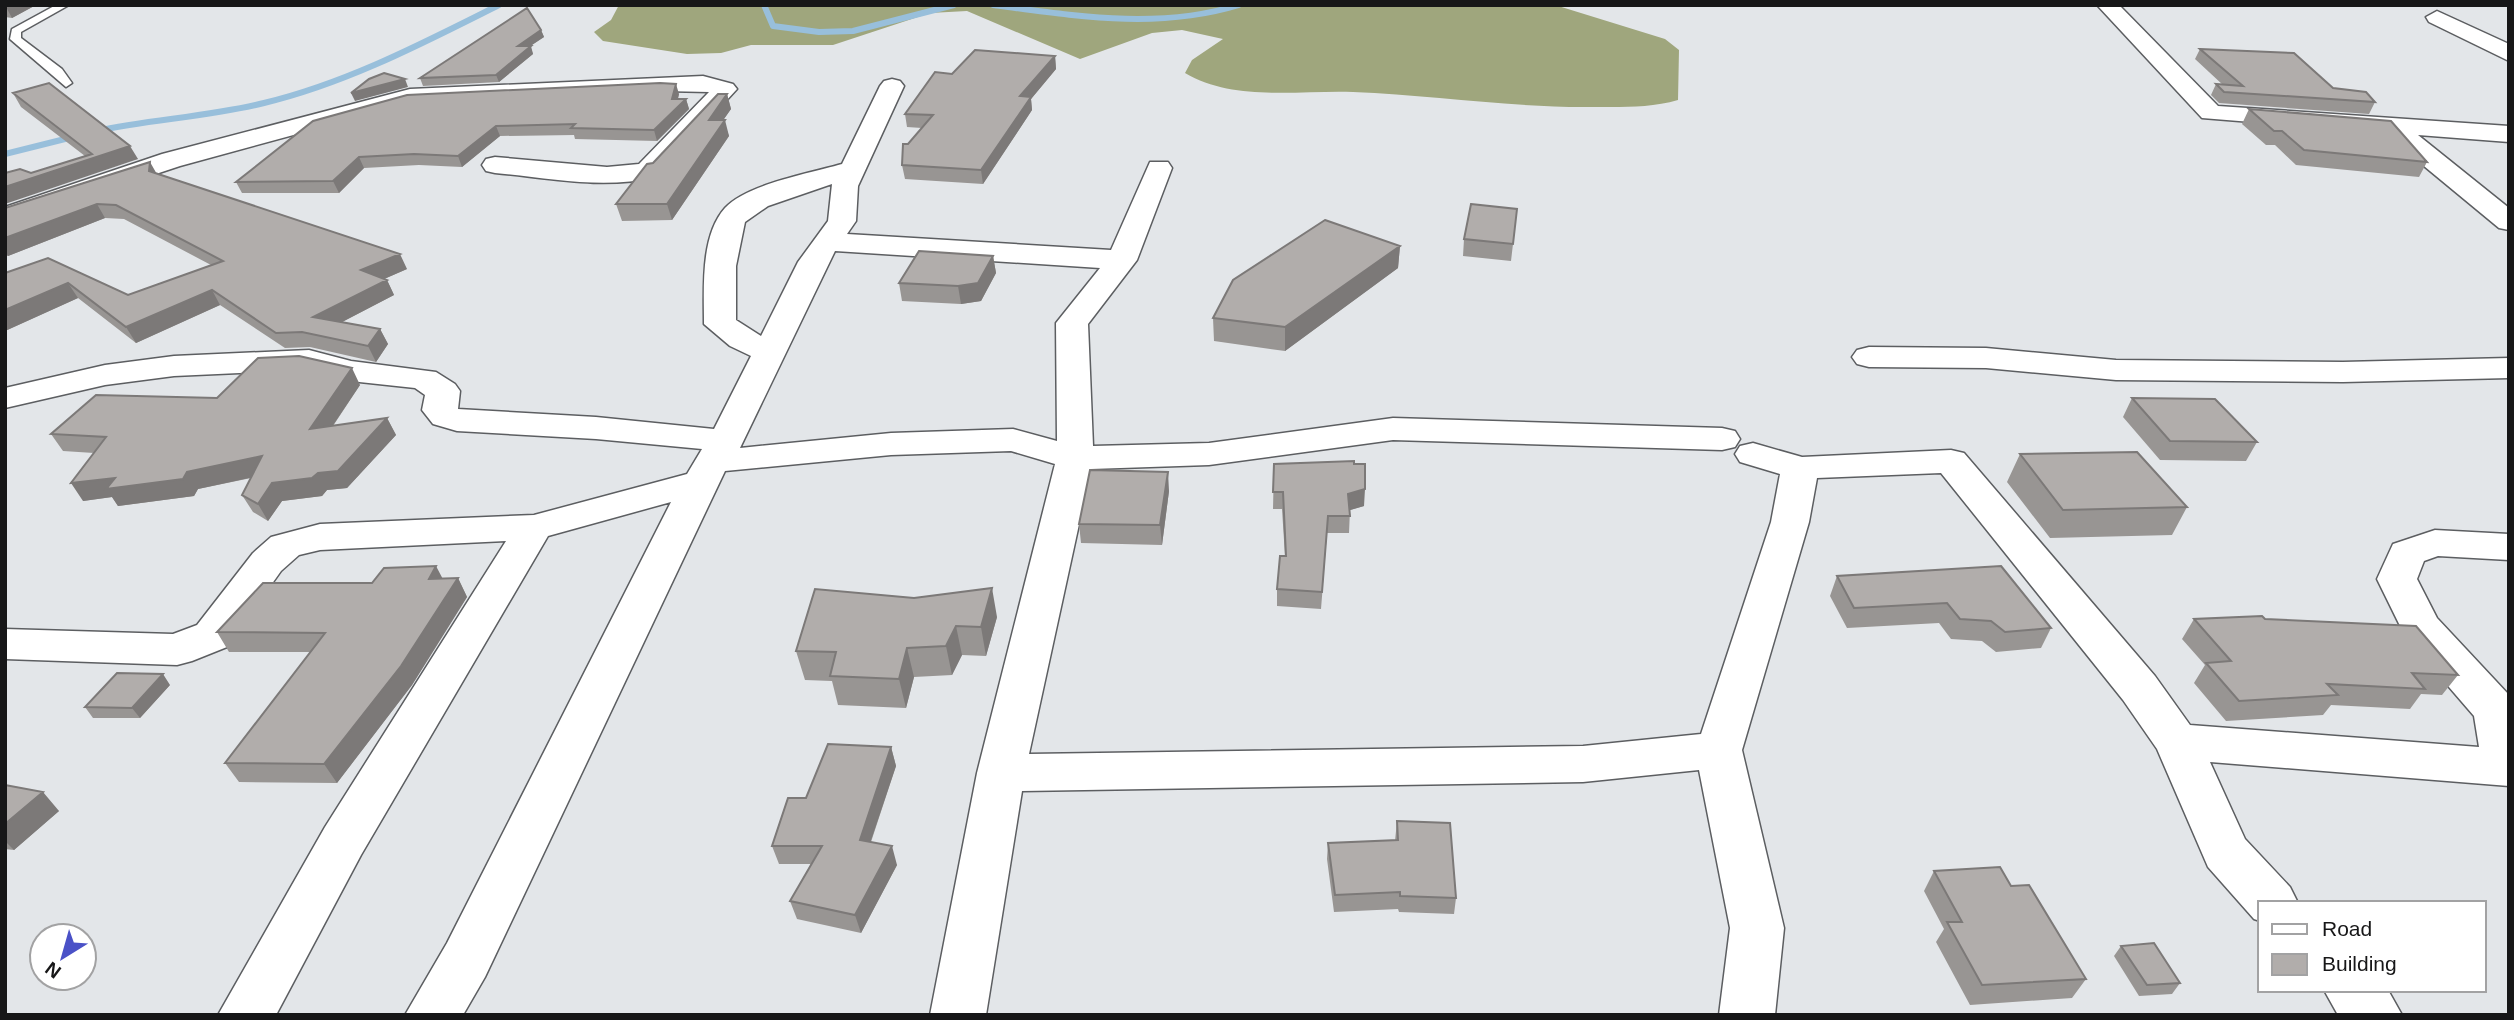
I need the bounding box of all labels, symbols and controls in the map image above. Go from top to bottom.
legend [2258,901,2486,992]
text: Road [2322,917,2372,940]
north arrow [28,922,98,992]
text: Building [2322,952,2397,975]
text: N [41,958,65,983]

